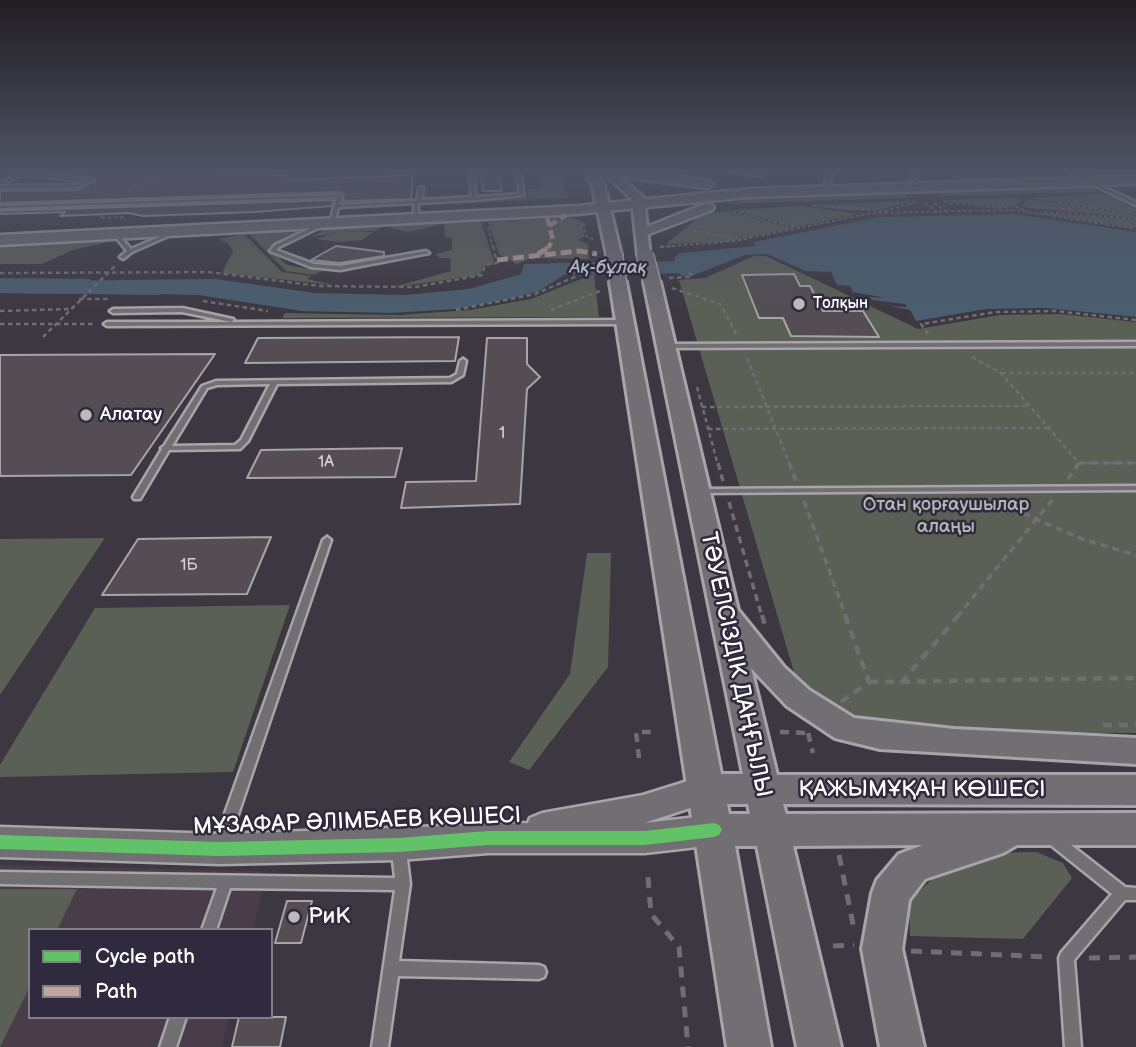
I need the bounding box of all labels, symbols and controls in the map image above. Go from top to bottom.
water label: Ақ-бұлақ [569,257,647,279]
place label: Толқын [813,294,868,314]
marker: Толқын [791,296,807,312]
place label: Алатау [100,404,162,426]
marker: Алатау [78,407,94,423]
house number: 1 [499,424,505,444]
house number: 1А [318,453,334,473]
park label: Отан қорғаушылар алаңы [863,494,1029,538]
street label: ТӘУЕЛСІЗДІК ДАҢҒЫЛЫ [693,530,777,800]
house number: 1Б [180,556,198,576]
street label: ҚАЖЫМҰҚАН КӨШЕСІ [799,776,1045,804]
street label: МҰЗАФАР ӘЛІМБАЕВ КӨШЕСІ [193,802,521,842]
place label: РиК [308,903,350,931]
marker: РиК [286,909,302,925]
legend [28,928,273,1019]
text: Cycle path [95,944,195,969]
text: Path [95,979,137,1004]

